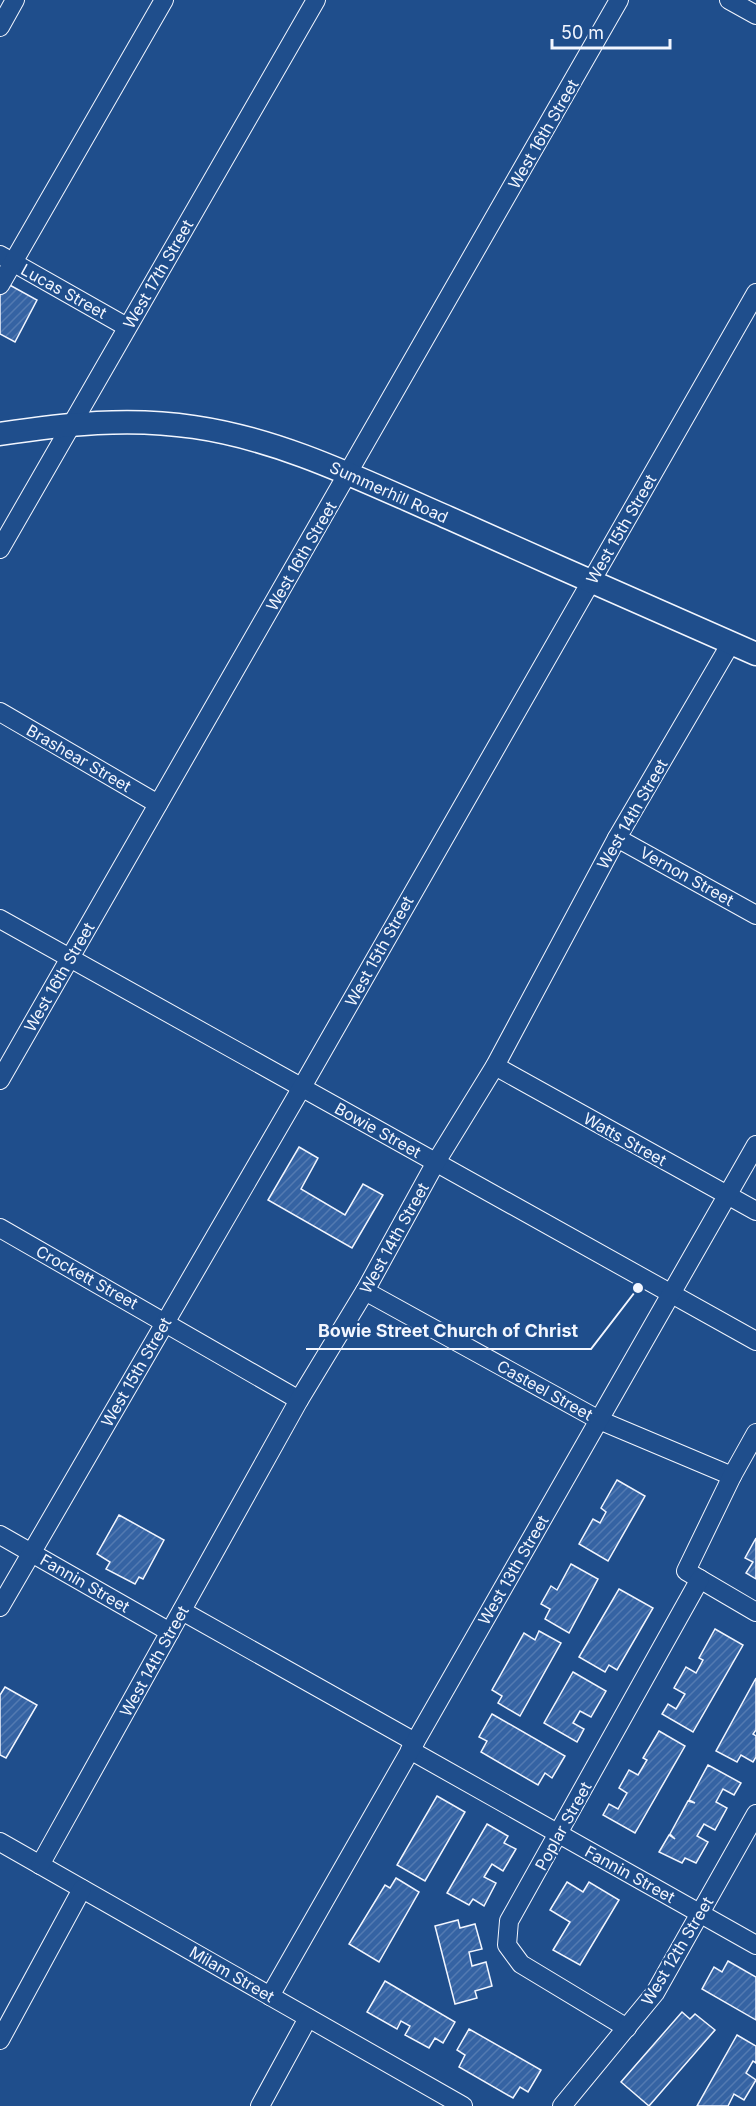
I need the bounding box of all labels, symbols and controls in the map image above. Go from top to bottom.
scale bar [552,12,670,50]
text: 50 m [561,22,604,43]
street label: West 16th Street [504,76,582,192]
street label: West 17th Street [119,216,197,332]
street label: Lucas Street [18,259,110,323]
street label: Summerhill Road [327,457,451,527]
street label: West 15th Street [582,471,660,587]
street label: West 16th Street [262,498,340,614]
street label: Brashear Street [23,720,135,796]
street label: West 14th Street [592,755,672,873]
street label: Vernon Street [637,842,737,910]
street label: West 15th Street [340,892,418,1010]
street label: West 16th Street [20,919,98,1035]
street label: Bowie Street [331,1098,425,1162]
street label: Watts Street [580,1108,670,1170]
street label: West 14th Street [355,1179,433,1297]
street label: Crockett Street [32,1241,142,1313]
callout: Bowie Street Church of Christ [306,1313,591,1349]
street label: West 15th Street [97,1314,175,1430]
text: Bowie Street Church of Christ [318,1320,578,1341]
street label: Casteel Street [494,1355,596,1425]
street label: West 13th Street [474,1512,552,1628]
street label: Fannin Street [37,1549,133,1617]
street label: West 14th Street [115,1602,193,1720]
street label: Poplar Street [530,1778,596,1874]
street label: Fannin Street [581,1841,679,1907]
street label: West 12th Street [637,1893,717,2009]
street label: Milam Street [186,1942,278,2006]

